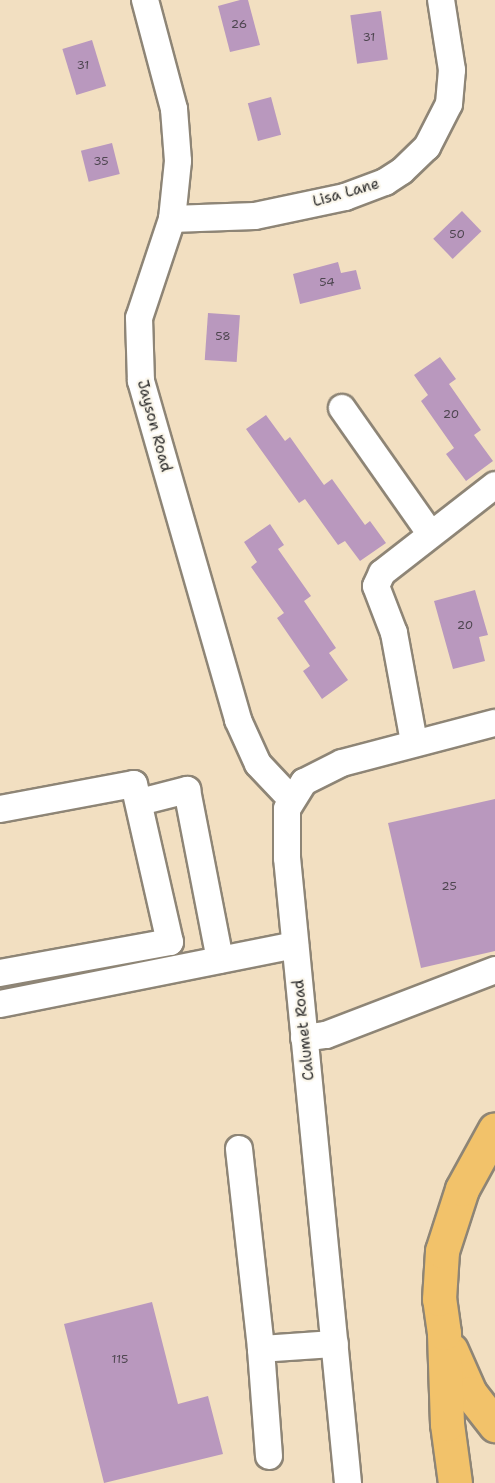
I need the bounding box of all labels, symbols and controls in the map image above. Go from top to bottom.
house number: 26 [231,18,247,32]
house number: 31 [363,31,375,45]
house number: 31 [77,59,89,73]
house number: 35 [93,155,109,169]
street label: Lisa Lane [311,175,381,211]
house number: 50 [449,228,465,242]
house number: 54 [319,276,335,290]
house number: 58 [215,330,231,344]
street label: Jayson Road [133,378,175,474]
house number: 20 [443,408,459,422]
house number: 20 [457,619,473,633]
house number: 25 [441,880,457,894]
street label: Calumet Road [290,979,318,1081]
house number: 115 [112,1353,128,1367]

